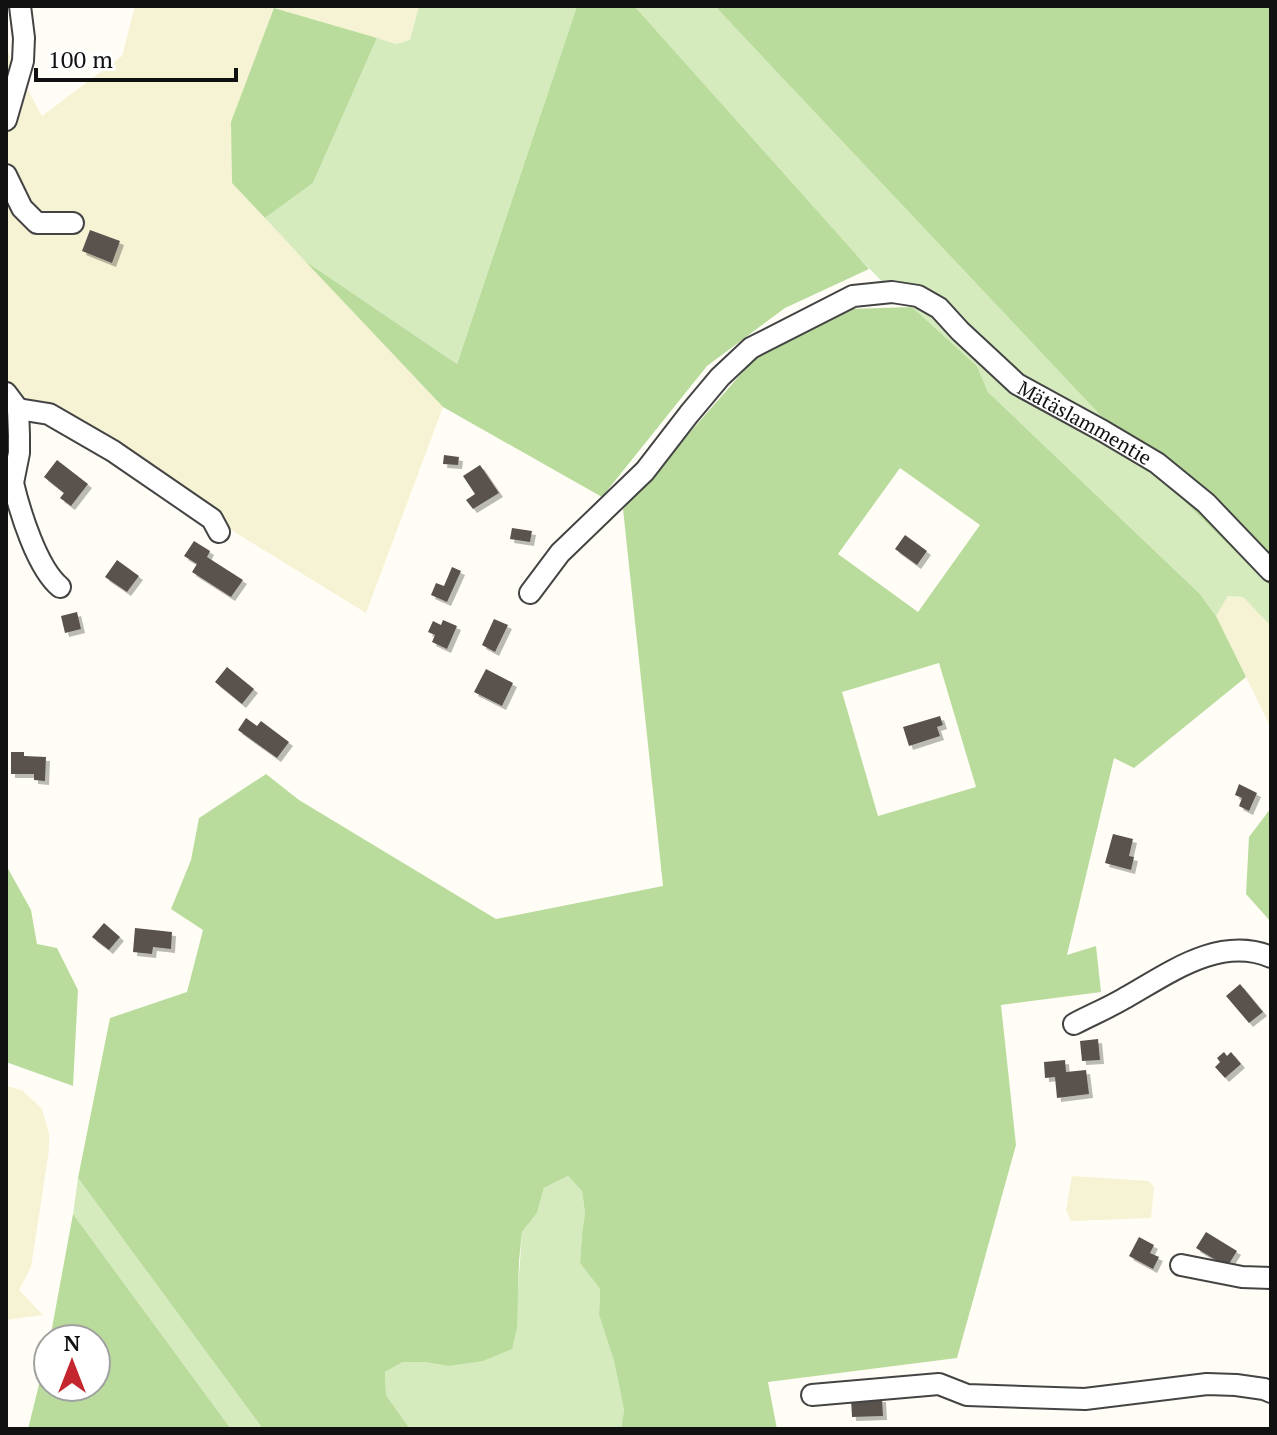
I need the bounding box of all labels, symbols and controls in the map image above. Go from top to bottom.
scale bar [36,32,236,82]
text: 100 m [48,43,113,75]
street label: Mätäslammentie [1013,374,1157,471]
north arrow [32,1323,112,1403]
text: N [64,1328,81,1357]

